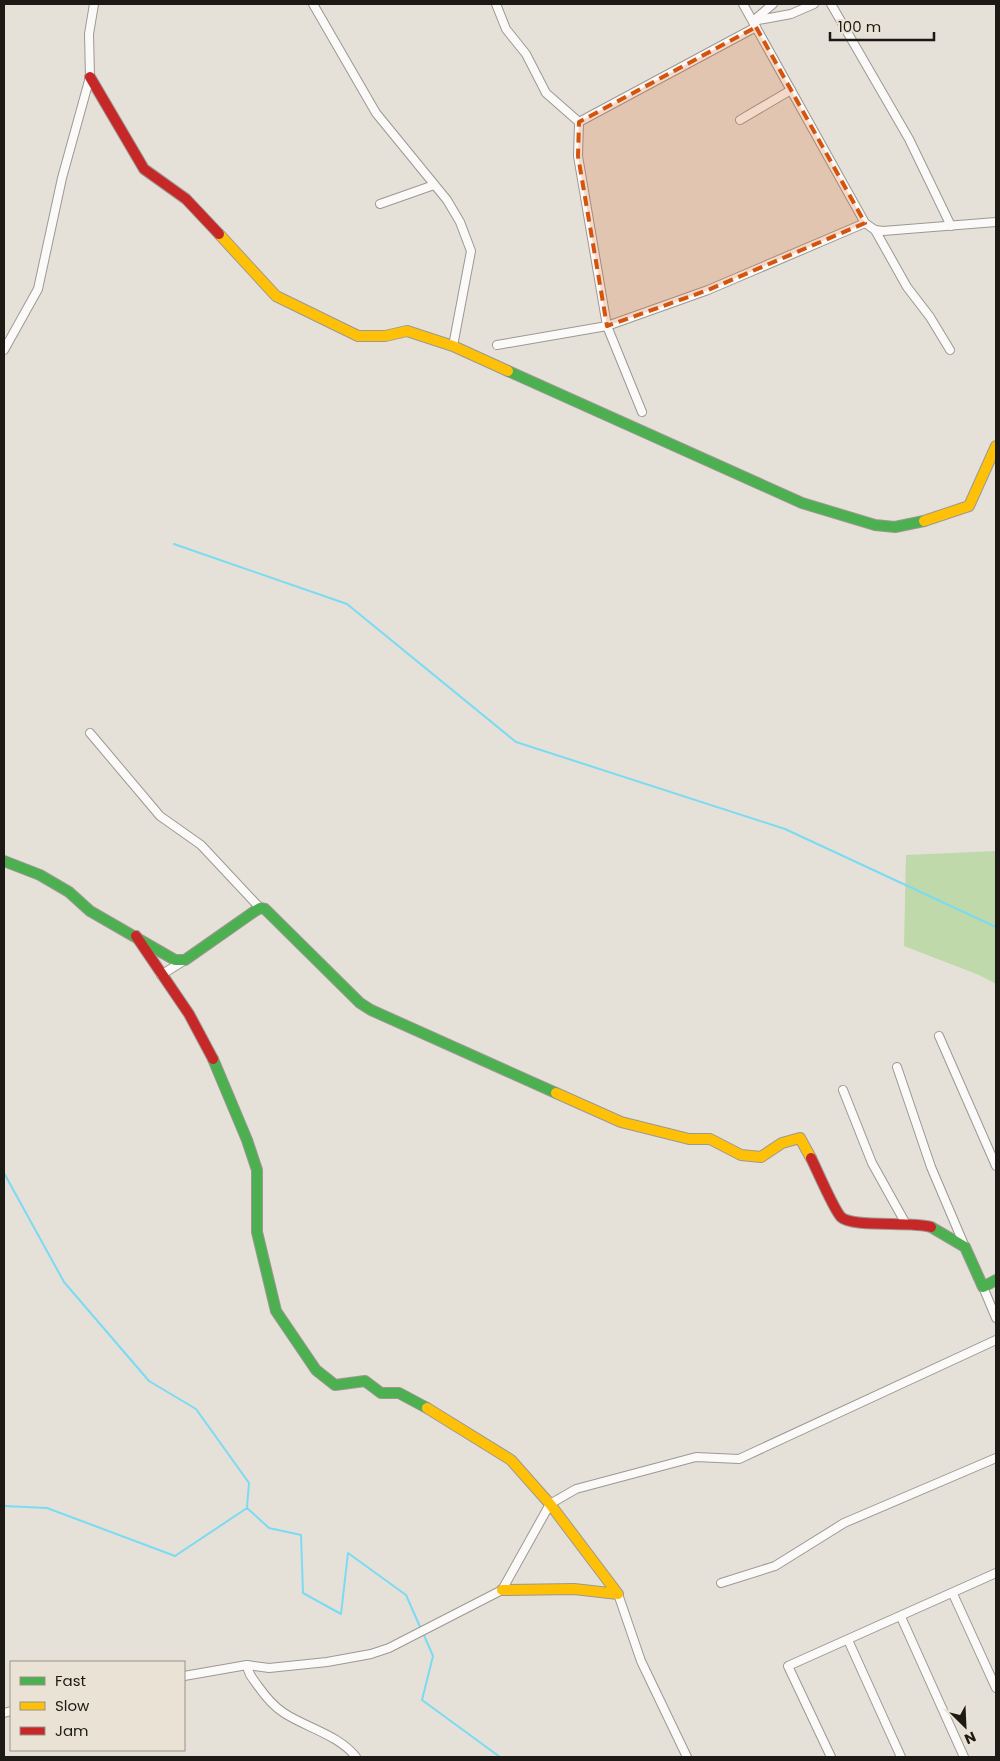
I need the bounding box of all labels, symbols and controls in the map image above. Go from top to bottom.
scale bar [830,10,934,42]
text: 100 m [838,16,881,37]
legend [10,1661,185,1751]
text: Fast [55,1670,86,1691]
text: Slow [55,1695,90,1716]
north arrow [940,1701,990,1751]
text: Jam [55,1720,89,1741]
text: N [961,1727,979,1749]

